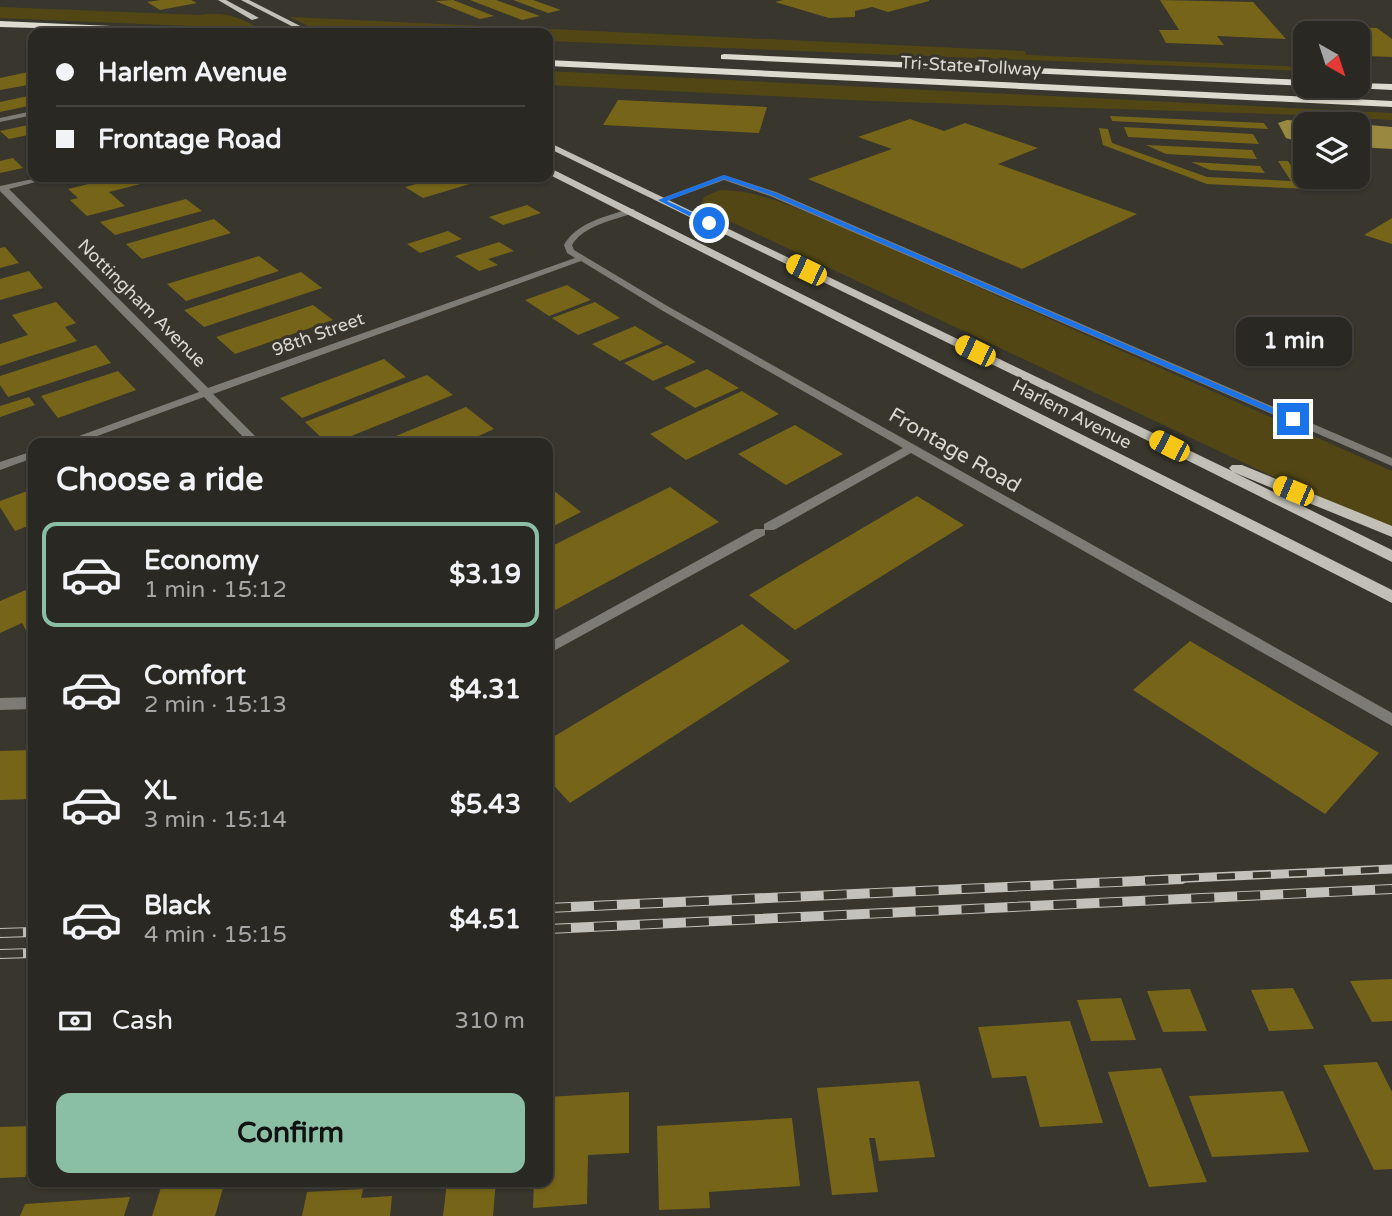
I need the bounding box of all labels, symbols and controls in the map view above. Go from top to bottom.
north arrow [1293,21,1370,98]
map controls [1293,21,1370,189]
street label: Tri-State Tollway [900,51,1042,81]
text: Harlem Avenue [98,57,287,88]
button: layers [1293,112,1370,189]
text: Frontage Road [98,124,282,155]
route start [693,207,725,239]
street label: Nottingham Avenue [73,234,211,372]
car [783,251,830,289]
street label: 98th Street [269,307,367,361]
callout: 1 min [1235,318,1351,366]
text: 1 min [1263,327,1325,355]
car [952,332,999,370]
street label: Harlem Avenue [1009,374,1135,454]
street label: Frontage Road [884,402,1025,498]
route end [1277,403,1309,435]
car [1146,427,1193,465]
text: Choose a ride [56,461,263,499]
car [1270,473,1317,509]
icon: car [60,543,123,606]
text: Economy [144,545,259,576]
text: $3.19 [449,559,521,590]
text: 1 min · 15:12 [144,576,287,604]
icon: car [60,658,123,721]
text: Comfort [144,660,246,691]
text: $4.31 [449,674,521,705]
text: 2 min · 15:13 [144,691,287,719]
icon: car [60,773,123,836]
text: XL [144,775,176,806]
text: $5.43 [450,789,521,820]
text: 3 min · 15:14 [144,806,287,834]
icon: car [60,888,123,951]
text: Black [144,890,211,921]
text: $4.51 [449,904,521,935]
text: 4 min · 15:15 [144,921,287,949]
icon: cash [56,1002,94,1040]
text: Cash [112,1005,173,1036]
text: 310 m [455,1007,525,1035]
button: Confirm [56,1093,525,1173]

